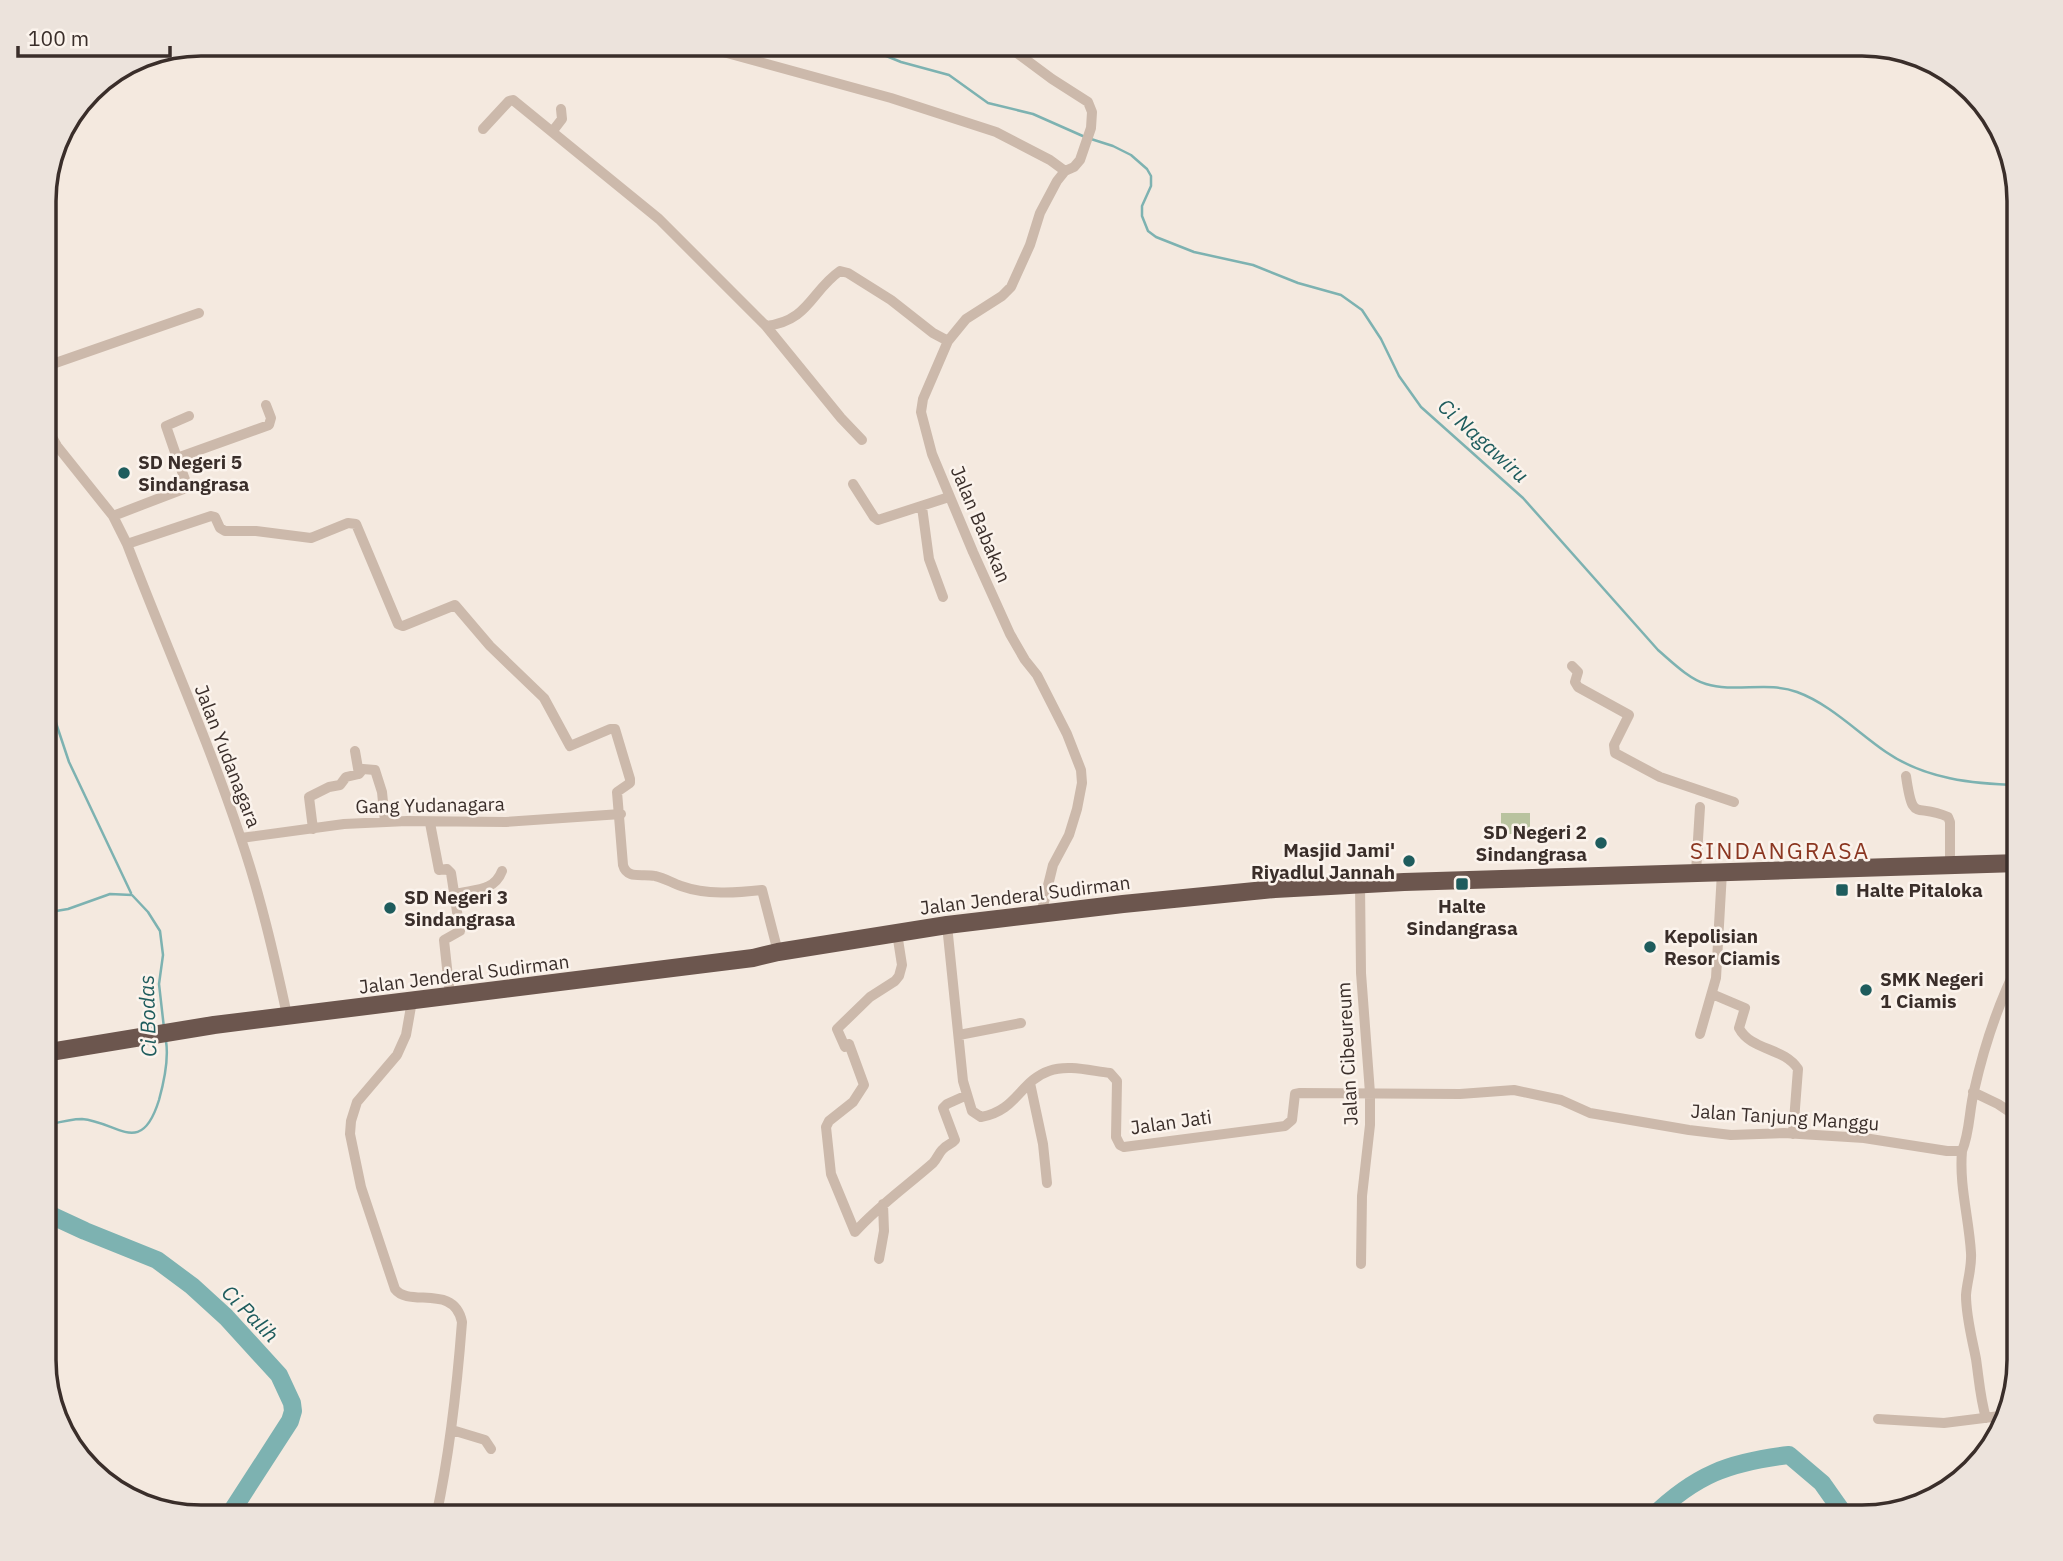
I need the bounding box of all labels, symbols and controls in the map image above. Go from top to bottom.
scale bar [18,14,170,58]
text: 100 m [28,24,89,52]
water label: Ci Nagawiru [1432,392,1535,489]
place label: SD Negeri 5 Sindangrasa [138,450,250,496]
street label: Jalan Babakan [946,462,1016,586]
marker: SD Negeri 5 Sindangrasa [116,465,132,481]
street label: Jalan Yudanagara [190,681,266,831]
street label: Gang Yudanagara [355,792,505,818]
place label: SD Negeri 2 Sindangrasa [1476,820,1587,866]
marker: SD Negeri 2 Sindangrasa [1593,835,1609,851]
district label: SINDANGRASA [1690,835,1870,865]
place label: Masjid Jami' Riyadlul Jannah [1251,838,1395,884]
marker: Masjid Jami' Riyadlul Jannah [1401,853,1417,869]
street label: Jalan Jenderal Sudirman [919,870,1131,920]
marker: Halte Sindangrasa [1454,876,1470,892]
place label: Halte Pitaloka [1856,878,1983,902]
marker: Halte Pitaloka [1834,882,1850,898]
place label: SD Negeri 3 Sindangrasa [404,885,516,931]
place label: Halte Sindangrasa [1406,894,1518,940]
marker: SD Negeri 3 Sindangrasa [382,900,398,916]
place label: Kepolisian Resor Ciamis [1664,924,1780,970]
marker: Kepolisian Resor Ciamis [1642,939,1658,955]
street label: Jalan Jenderal Sudirman [358,949,570,999]
place label: SMK Negeri 1 Ciamis [1880,967,1984,1013]
water label: Ci Bodas [132,974,162,1058]
street label: Jalan Cibeureum [1331,982,1363,1126]
marker: SMK Negeri 1 Ciamis [1858,982,1874,998]
street label: Jalan Tanjung Manggu [1690,1098,1880,1136]
street label: Jalan Jati [1129,1104,1213,1140]
water label: Ci Palih [216,1279,285,1348]

